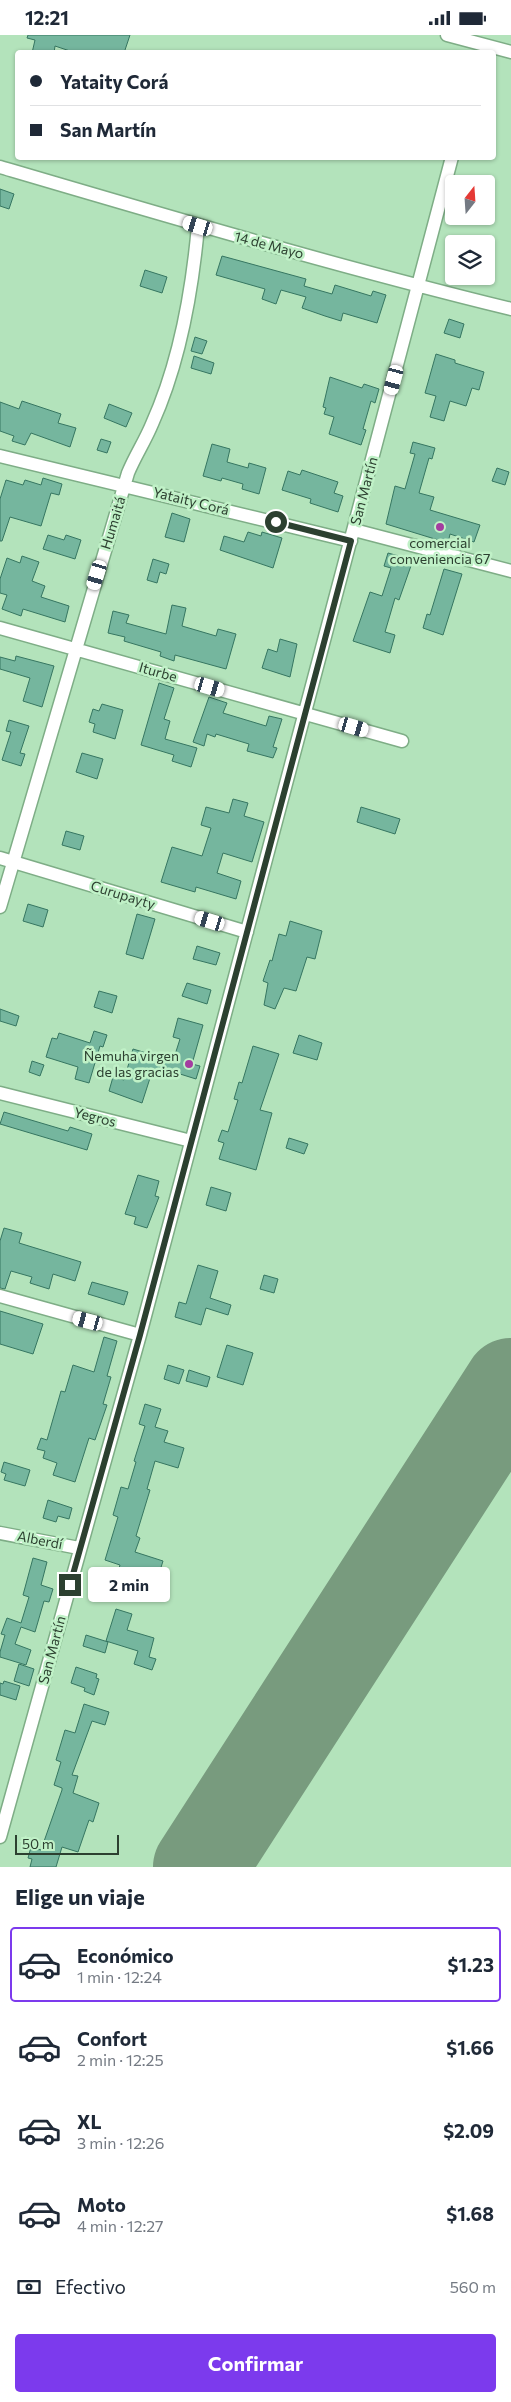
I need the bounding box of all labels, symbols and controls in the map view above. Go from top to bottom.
text: 12:21 [25,6,69,29]
text: Yataity Corá [60,70,168,93]
text: San Martín [60,118,156,141]
north arrow [445,175,495,225]
map controls [445,175,495,285]
car [181,214,214,238]
street label: 14 de Mayo [233,227,306,262]
button: layers [445,235,495,285]
car [382,364,405,396]
street label: San Martín [346,455,381,527]
street label: Yataity Corá [151,483,231,518]
street label: Humaitá [96,494,129,551]
route start [265,511,287,533]
marker: comercial conveniencia 67 [434,521,446,533]
place label: comercial conveniencia 67 [390,534,490,567]
car [85,558,108,592]
street label: Iturbe [137,658,179,685]
car [193,676,226,698]
car [337,716,370,738]
street label: Curupayty [89,877,157,912]
car [193,909,226,933]
place label: Ñemuha virgen de las gracias [84,1047,179,1080]
marker: Ñemuha virgen de las gracias [183,1058,195,1070]
street label: Yegros [72,1103,118,1130]
car [71,1310,104,1332]
street label: Alberdí [16,1527,65,1552]
callout: 2 min [88,1567,170,1603]
route end [59,1574,81,1596]
text: 2 min [109,1575,149,1594]
street label: San Martín [34,1614,69,1686]
scale bar [15,1832,119,1855]
text: 50 m [22,1835,54,1852]
text: Elige un viaje [15,1883,145,1910]
icon: car [17,1942,62,1987]
text: Económico [77,1944,174,1967]
text: $1.23 [448,1953,494,1976]
text: 1 min · 12:24 [77,1967,162,1986]
icon: car [17,2025,62,2070]
text: Confort [77,2027,147,2050]
text: $1.66 [446,2036,494,2059]
text: 2 min · 12:25 [77,2050,164,2069]
icon: car [17,2108,62,2153]
text: XL [77,2110,102,2133]
text: $2.09 [443,2119,494,2142]
text: 3 min · 12:26 [77,2133,164,2152]
icon: car [17,2191,62,2236]
text: Moto [77,2193,126,2216]
text: $1.68 [446,2202,494,2225]
text: 4 min · 12:27 [77,2216,164,2235]
icon: cash [15,2273,43,2301]
text: Efectivo [55,2275,126,2298]
text: 560 m [450,2277,496,2296]
button: Confirmar [15,2334,496,2392]

